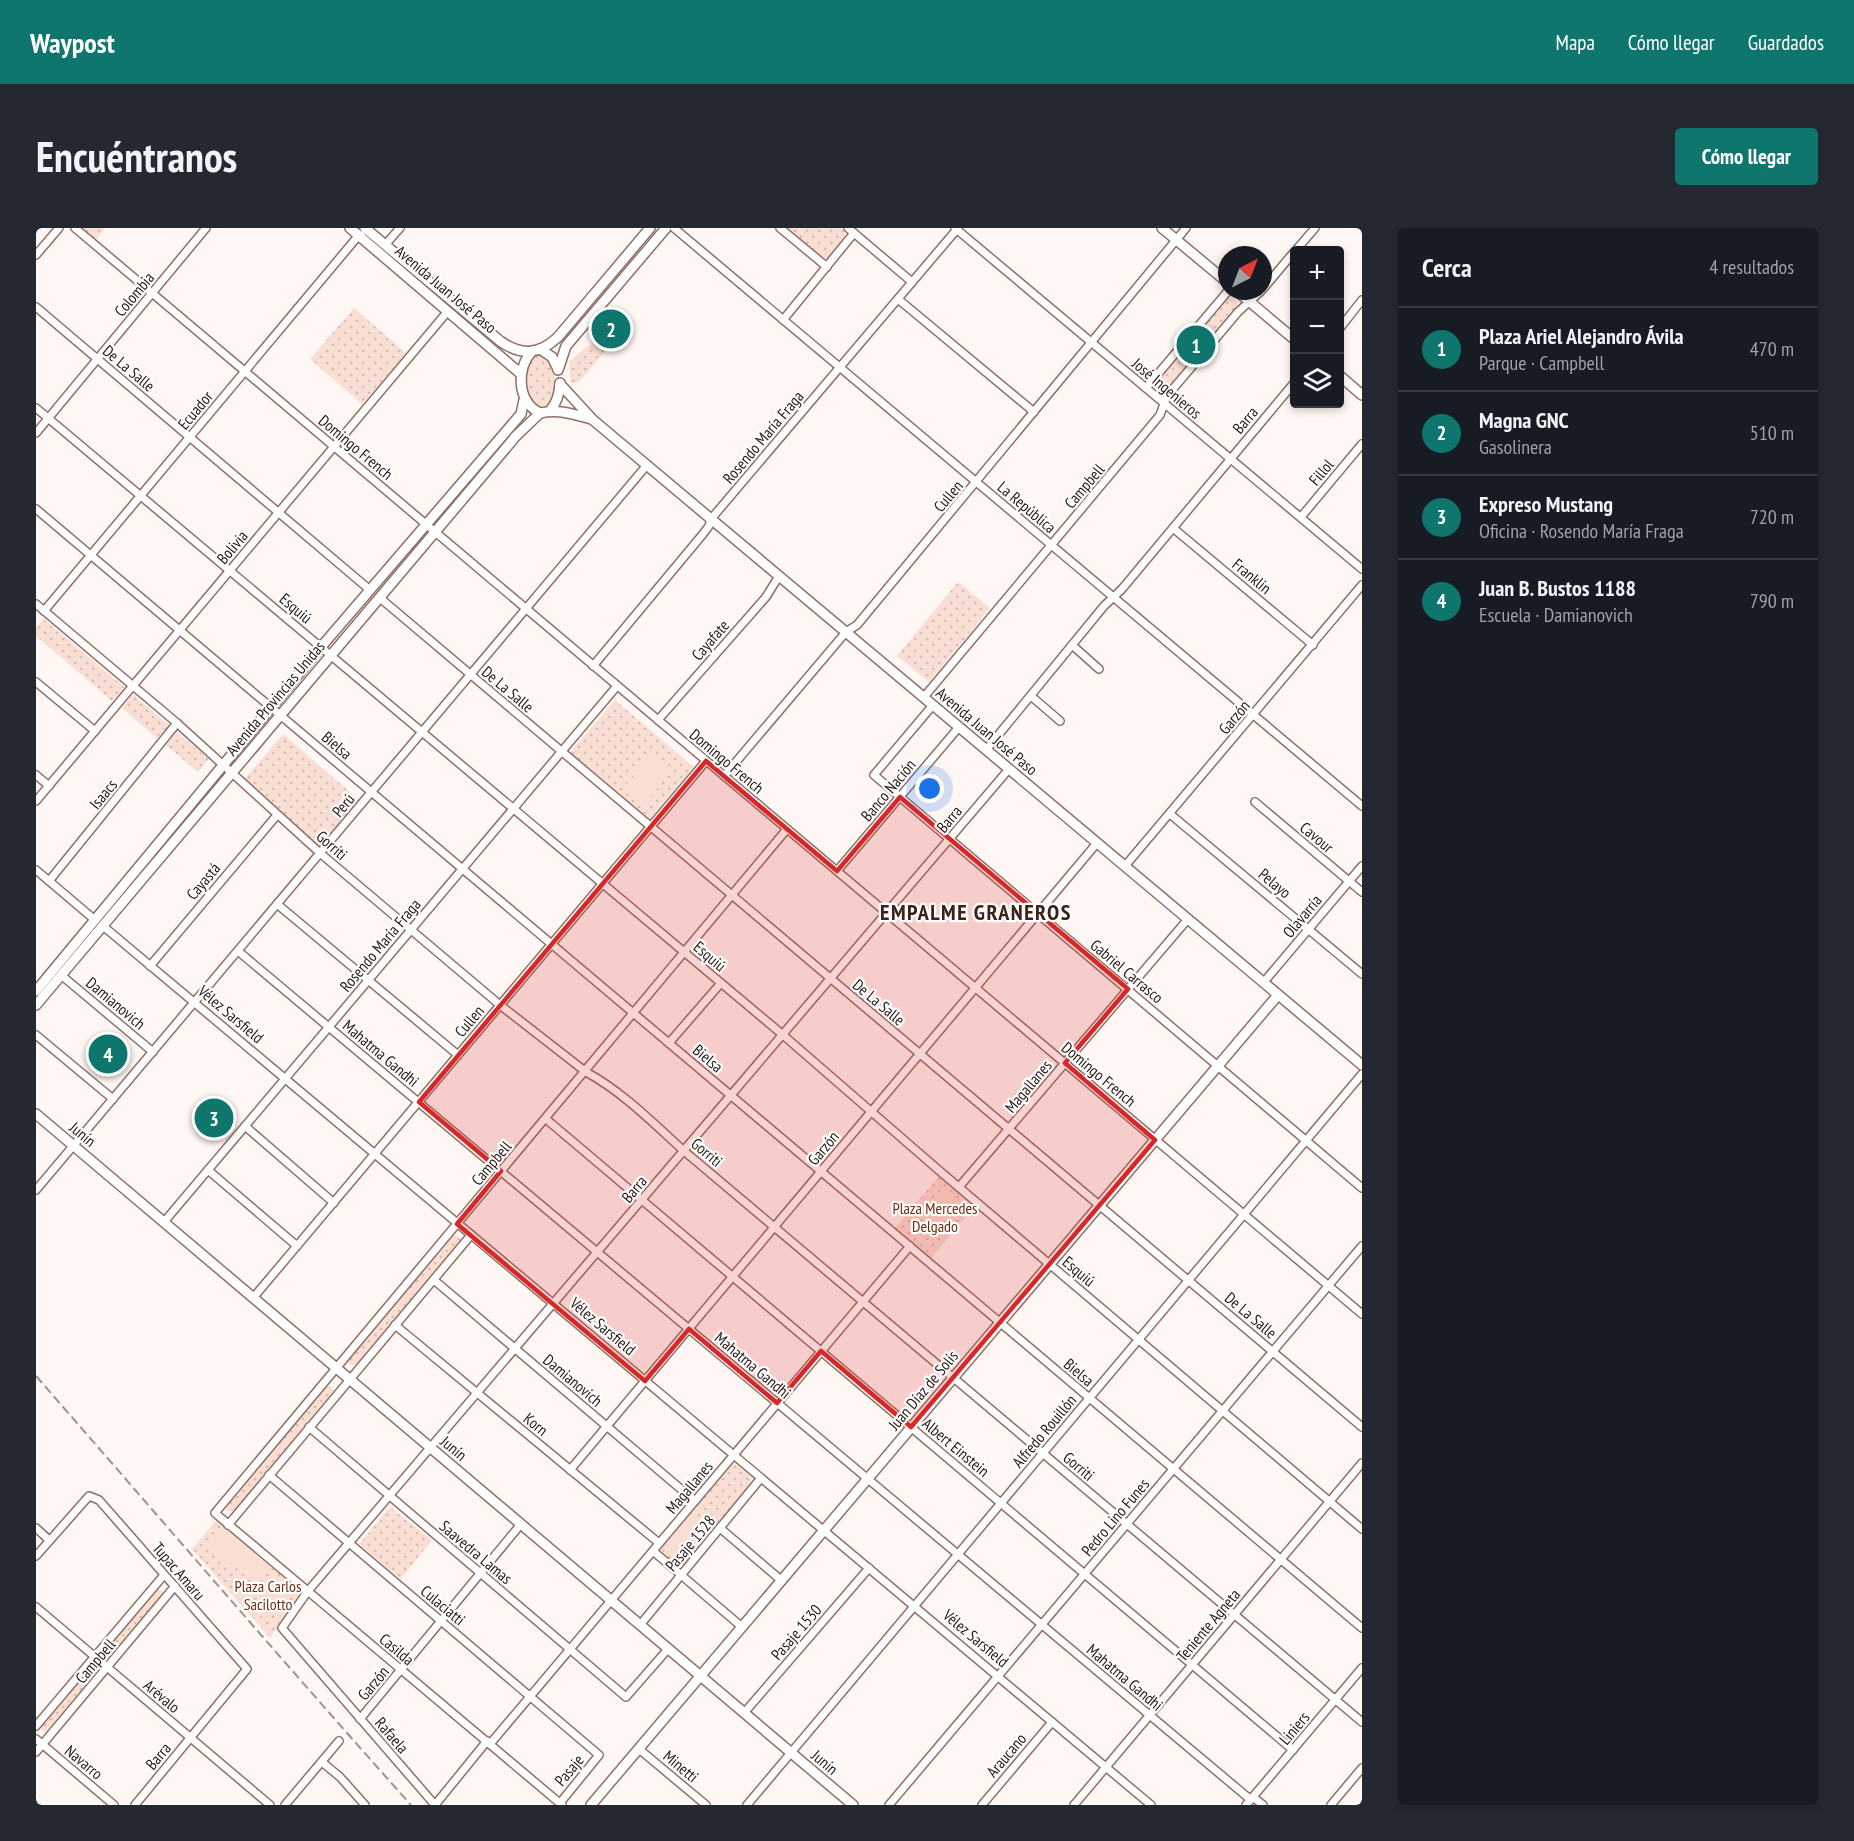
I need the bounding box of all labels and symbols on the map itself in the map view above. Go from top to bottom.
street label: Avenida Juan José Paso [391,241,501,337]
north arrow [1218,246,1272,300]
street label: Colombia [110,268,158,320]
pin: 2 [592,306,630,352]
pin: 1 [1176,322,1216,368]
street label: De La Salle [99,340,159,396]
street label: José Ingenieros [1128,353,1206,423]
street label: Ecuador [173,386,217,433]
street label: Rosendo María Fraga [718,386,808,488]
street label: Barra [1228,402,1262,438]
street label: Domingo French [315,410,397,484]
street label: Fillol [1304,455,1338,489]
street label: Campbell [1060,459,1109,512]
street label: Cullen [929,476,967,516]
street label: La República [994,477,1060,537]
street label: Bolivia [212,526,252,568]
street label: Franklin [1228,554,1276,598]
street label: Esquiú [276,589,316,627]
street label: Cayafate [687,616,733,664]
street label: Avenida Provincias Unidas [221,637,329,759]
street label: De La Salle [478,661,538,717]
street label: Avenida Juan José Paso [932,683,1042,779]
street label: Garzón [1214,696,1254,738]
street label: Domingo French [686,724,768,798]
street label: Bielsa [318,727,356,763]
street label: Banco Nación [856,755,920,825]
your location [915,774,944,803]
street label: Isaacs [85,775,121,813]
street label: Perú [327,789,359,821]
street label: Barra [932,801,966,837]
street label: Cavour [1296,817,1338,857]
street label: Gorriti [312,826,352,864]
street label: Cayastá [182,858,224,904]
street label: Pelayo [1255,864,1295,902]
street label: Olavarría [1278,890,1326,942]
street label: Rosendo María Fraga [335,894,425,996]
district label: EMPALME GRANEROS [880,898,1072,926]
street label: Gabriel Carrasco [1086,935,1168,1007]
street label: Esquiú [690,937,730,975]
street label: Damianovich [82,972,150,1034]
street label: De La Salle [849,974,909,1030]
street label: Vélez Sarsfield [193,980,268,1047]
street label: Cullen [450,1001,488,1041]
street label: Mahatma Gandhi [339,1015,423,1091]
pin: 4 [88,1032,128,1076]
street label: Domingo French [1058,1037,1140,1111]
street label: Bielsa [689,1040,727,1076]
street label: Magallanes [1000,1056,1056,1116]
pin: 3 [194,1096,234,1140]
street label: Junín [65,1117,100,1151]
street label: Garzón [803,1127,843,1169]
street label: Gorriti [687,1133,727,1171]
street label: Campbell [467,1136,516,1189]
street label: Barra [617,1171,651,1207]
park label: Plaza Mercedes Delgado [892,1198,978,1236]
street label: Esquiú [1059,1252,1099,1290]
street label: De La Salle [1221,1287,1281,1343]
street label: Vélez Sarsfield [565,1292,640,1359]
street label: Mahatma Gandhi [711,1327,795,1403]
street label: Juan Díaz de Solís [883,1346,962,1435]
street label: Damianovich [539,1349,607,1411]
street label: Bielsa [1060,1354,1098,1390]
street label: Alfredo Rouillón [1008,1390,1080,1472]
street label: Korn [520,1408,552,1440]
street label: Albert Einstein [918,1413,994,1481]
street label: Junín [436,1431,471,1465]
street label: Gorriti [1059,1447,1099,1485]
street label: Magallanes [661,1457,717,1517]
street label: Pedro Lino Funes [1077,1474,1153,1560]
street label: Pasaje 1528 [661,1511,719,1575]
street label: Saavedra Lamas [436,1516,516,1588]
street label: Tupac Amaru [148,1538,210,1604]
park label: Plaza Carlos Sacilotto [235,1576,301,1614]
street label: Culaciatti [417,1581,469,1629]
street label: Teniente Agneta [1172,1585,1244,1665]
street label: Pasaje 1530 [766,1600,826,1664]
street label: Vélez Sarsfield [938,1604,1013,1671]
street label: Casilda [375,1629,419,1669]
street label: Campbell [71,1634,120,1687]
street label: Mahatma Gandhi [1083,1639,1167,1715]
street label: Garzón [353,1662,393,1704]
street label: Arévalo [140,1675,184,1717]
street label: Liniers [1274,1707,1314,1749]
street label: Rafaela [371,1713,413,1757]
street label: Araucano [982,1729,1030,1781]
street label: Barra [141,1738,175,1774]
street label: Navarro [61,1740,107,1784]
street label: Junín [807,1745,842,1779]
street label: Minetti [659,1746,703,1786]
street label: Pasaje [550,1750,588,1790]

